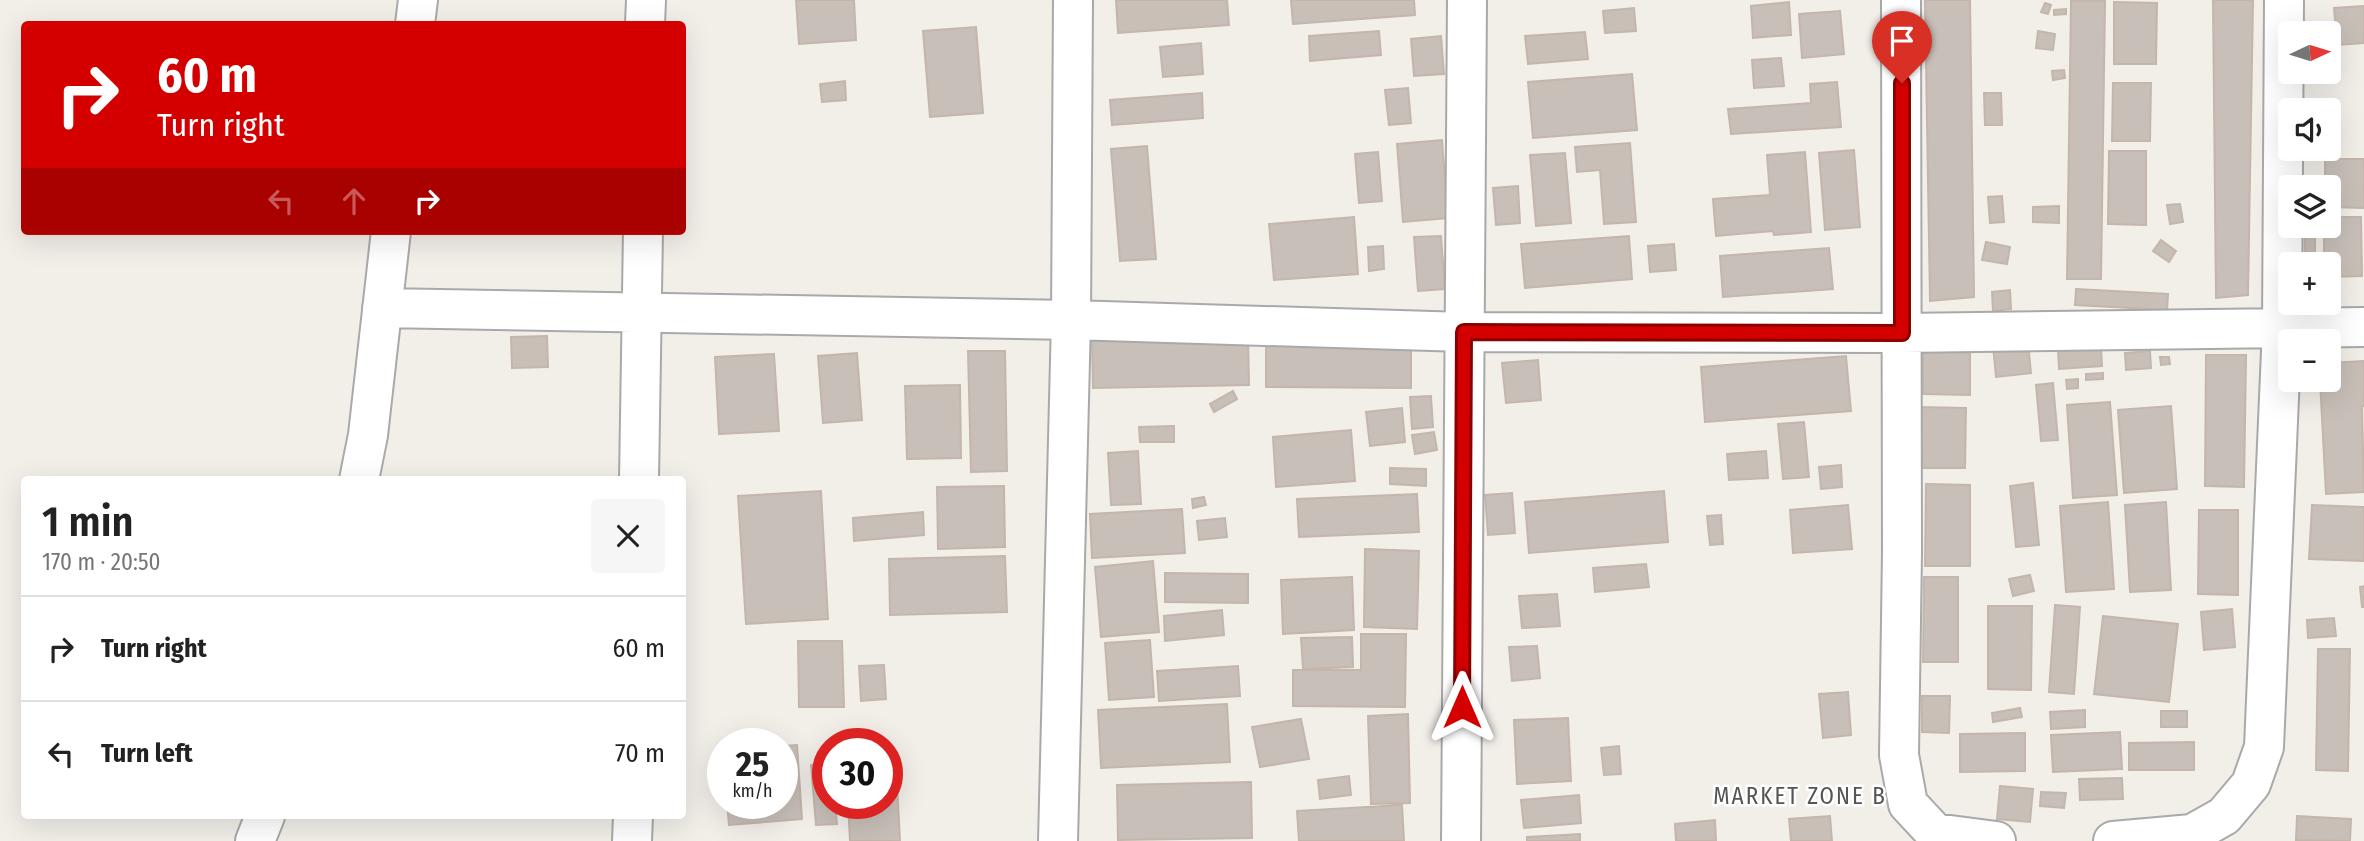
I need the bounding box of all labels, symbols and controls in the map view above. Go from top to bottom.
pin [1872,11,1932,83]
north arrow [2278,21,2342,84]
map controls [2278,21,2341,392]
icon: arrive [1883,22,1921,60]
text: 60 m [157,46,257,105]
icon: right [42,49,133,140]
button: sound [2278,98,2341,161]
text: Turn right [157,106,284,144]
button: layers [2278,175,2341,238]
icon: left [262,182,300,220]
icon: ahead [335,182,373,220]
icon: right [408,182,446,220]
button: + [2278,252,2341,315]
button: − [2278,329,2341,392]
text: 1 min [42,497,133,547]
button: close [591,499,665,573]
text: 170 m · 20:50 [42,548,160,576]
icon: right [42,630,80,668]
text: Turn right [101,633,207,664]
text: 60 m [612,633,665,664]
position arrow [1425,670,1499,744]
speed limit sign: 30 [812,728,903,819]
icon: left [42,735,80,773]
text: Turn left [101,738,193,769]
text: 70 m [615,738,665,769]
text: 25 [736,743,769,785]
text: km/h [732,780,773,802]
district label: MARKET ZONE B [1713,782,1887,810]

